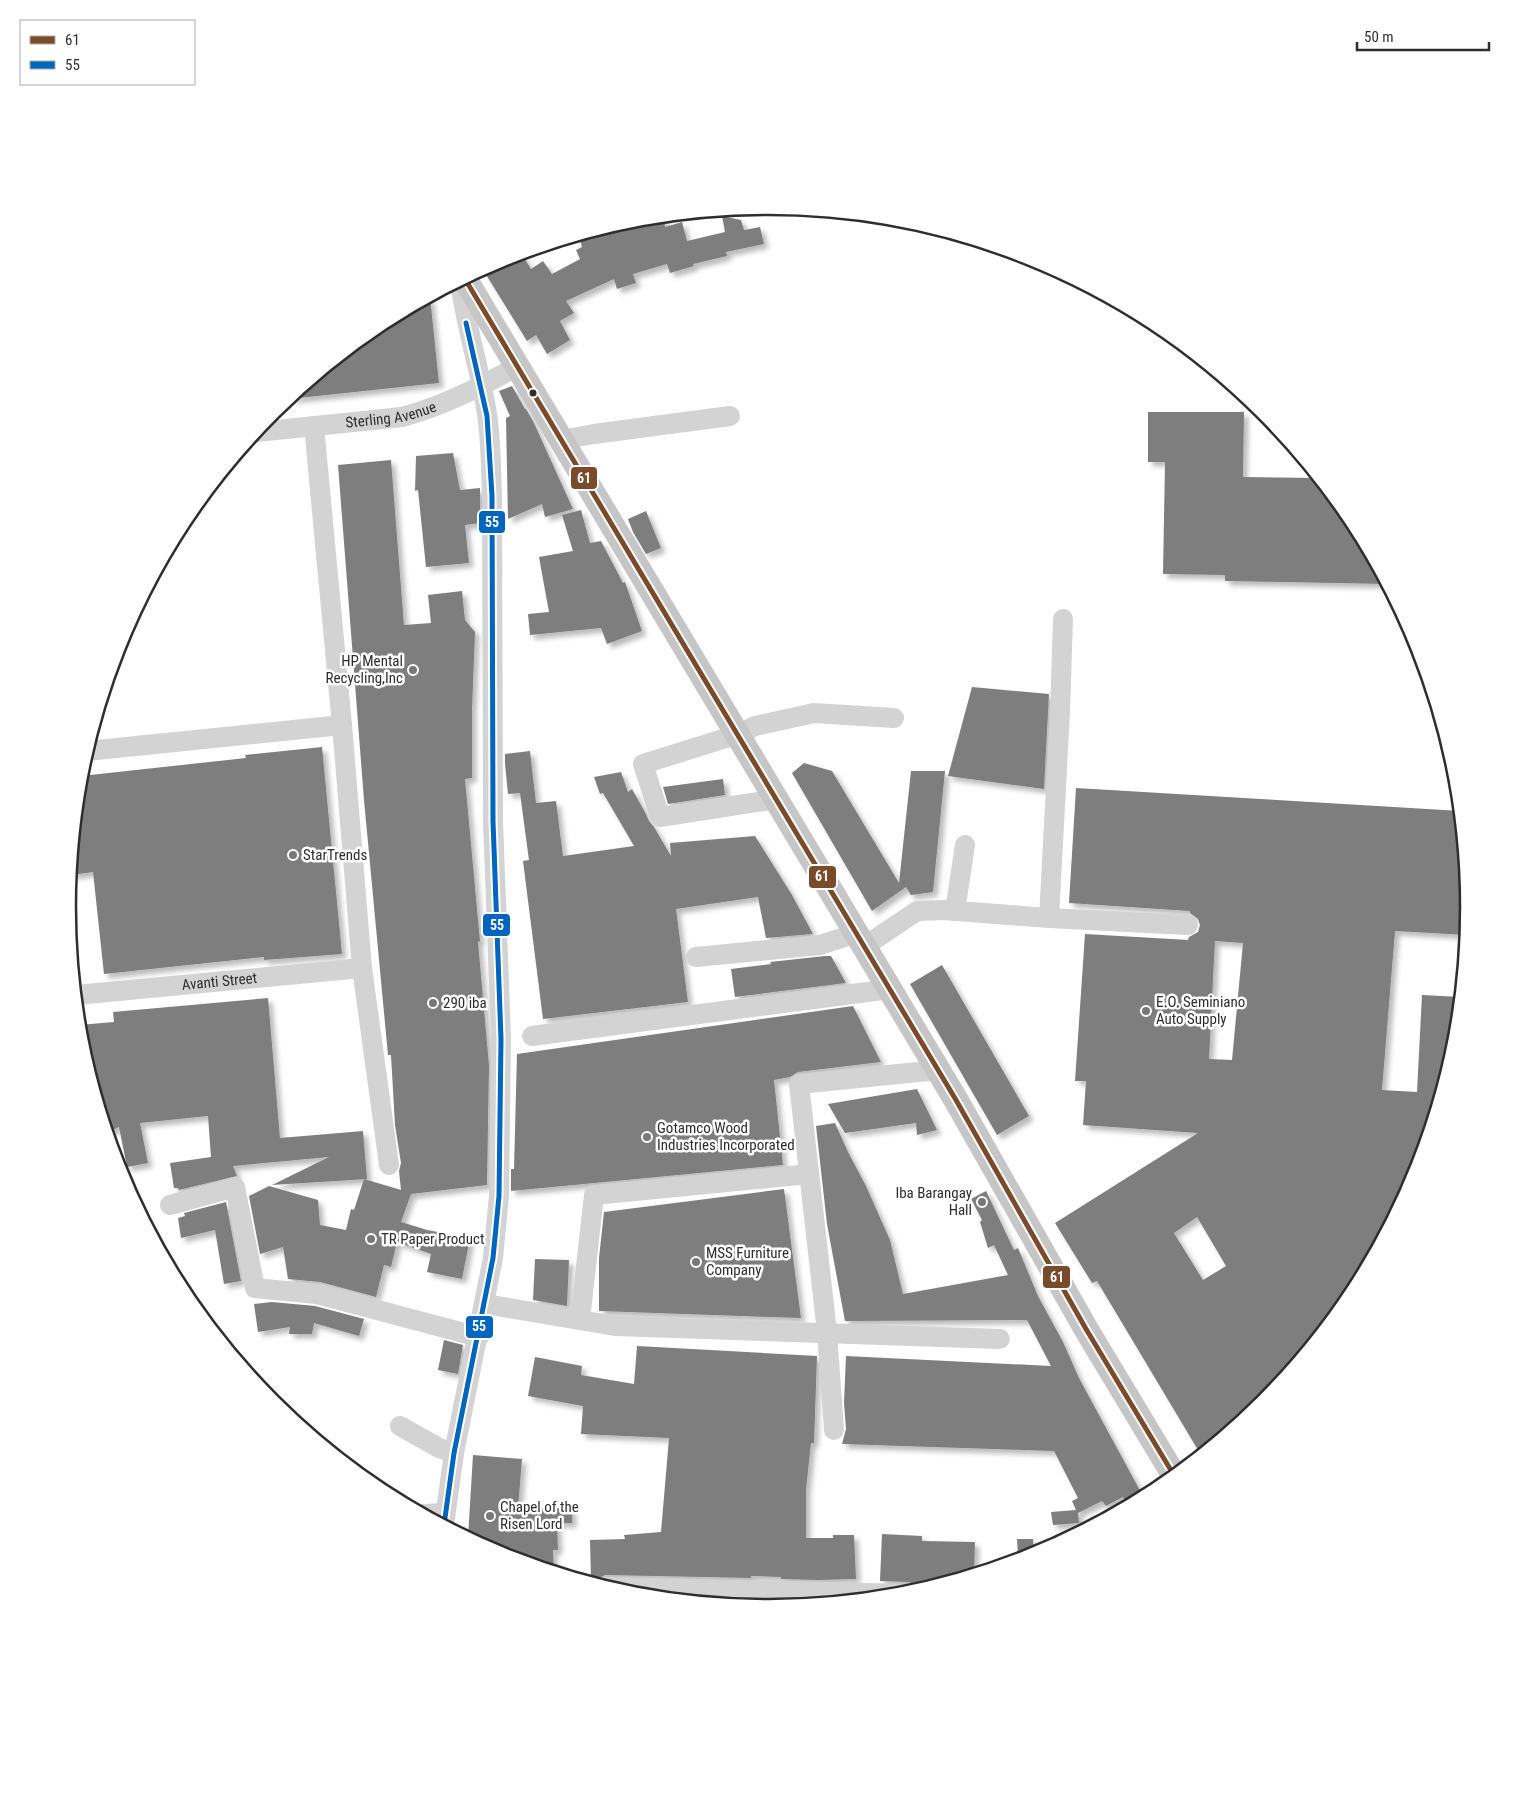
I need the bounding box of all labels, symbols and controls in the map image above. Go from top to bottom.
legend [20,20,195,85]
scale bar [1357,20,1490,52]
text: 50 m [1364,28,1394,46]
text: 61 [65,31,80,49]
text: 55 [65,56,80,74]
unlabelled marker [528,388,538,398]
street label: Sterling Avenue [345,398,439,432]
line badge: 61 [570,466,598,490]
text: 61 [577,470,591,486]
line badge: 55 [478,510,506,534]
text: 55 [485,514,499,530]
place label: HP Mental Recycling,Inc [326,652,403,687]
marker: HP Mental Recycling,Inc [407,664,419,676]
place label: StarTrends [303,846,367,864]
marker: StarTrends [287,849,299,861]
line badge: 61 [808,865,837,889]
text: 61 [815,868,829,884]
line badge: 55 [482,913,511,937]
text: 55 [490,917,504,933]
street label: Avanti Street [181,969,258,994]
place label: E.O. Seminiano Auto Supply [1156,993,1245,1028]
place label: 290 iba [443,994,487,1012]
marker: 290 iba [427,997,439,1009]
marker: E.O. Seminiano Auto Supply [1140,1005,1152,1017]
place label: Gotamco Wood Industries Incorporated [657,1119,795,1154]
marker: Gotamco Wood Industries Incorporated [641,1131,653,1143]
place label: Iba Barangay Hall [895,1184,972,1219]
marker: Iba Barangay Hall [976,1196,988,1208]
place label: TR Paper Product [381,1230,484,1248]
marker: TR Paper Product [365,1233,377,1245]
place label: MSS Furniture Company [706,1244,789,1279]
marker: MSS Furniture Company [690,1256,702,1268]
line badge: 61 [1042,1265,1071,1289]
text: 61 [1050,1269,1064,1285]
line badge: 55 [465,1315,494,1339]
text: 55 [472,1318,486,1334]
place label: Chapel of the Risen Lord [500,1498,579,1533]
marker: Chapel of the Risen Lord [484,1510,496,1522]

